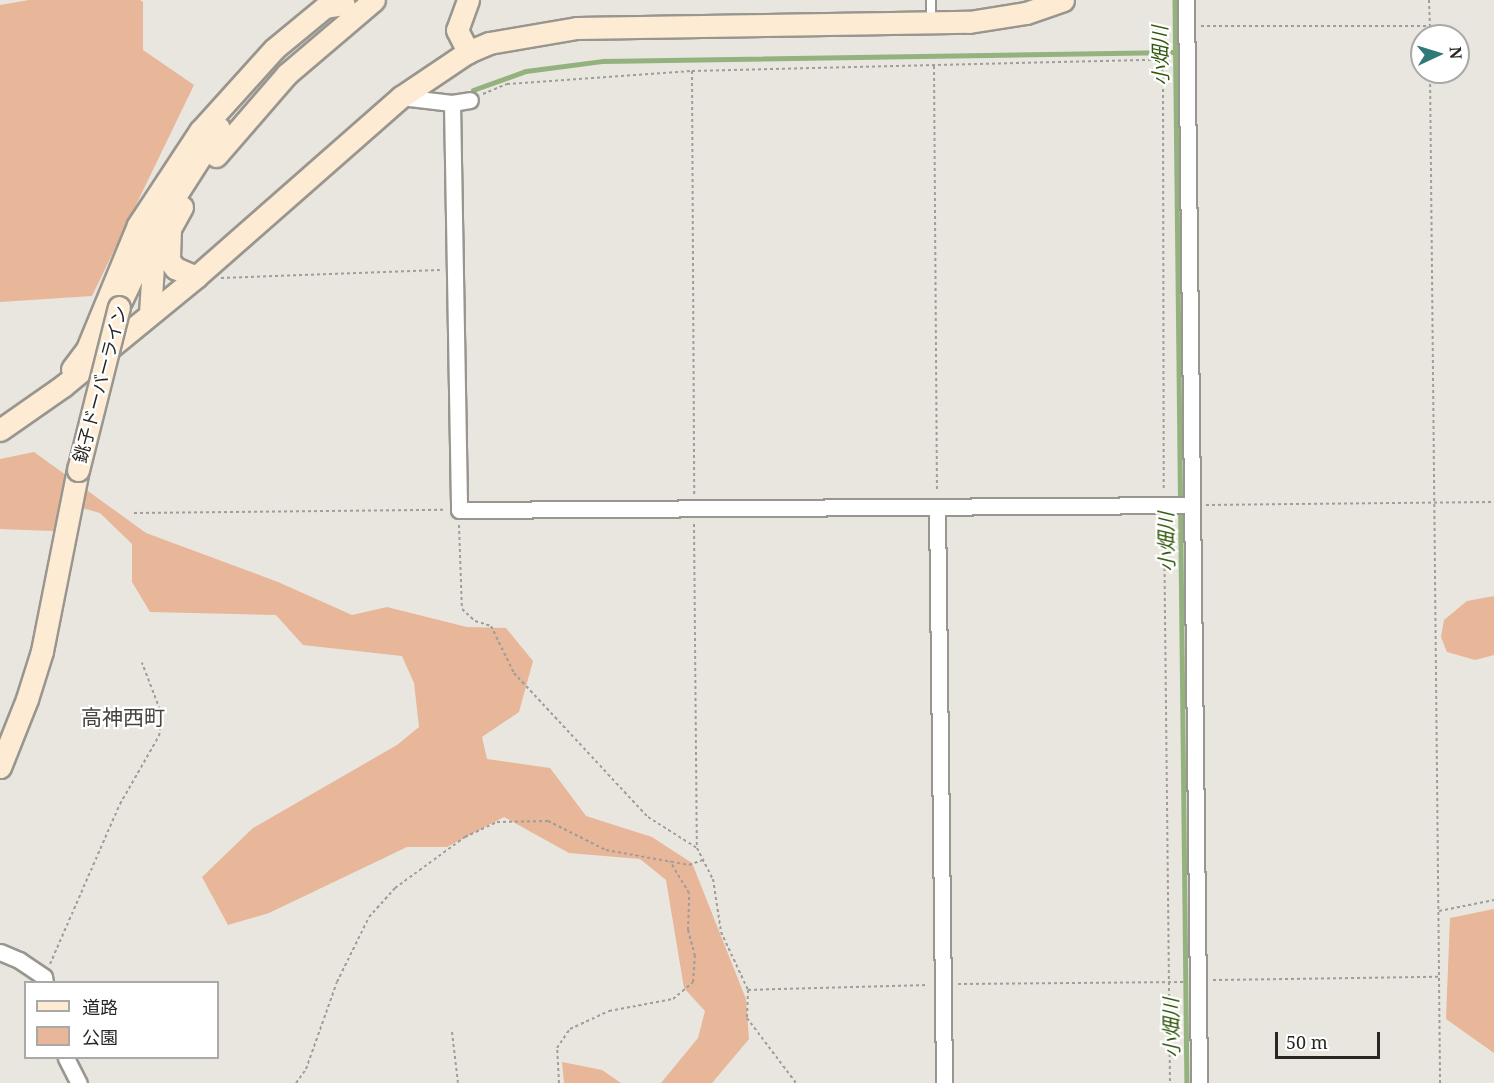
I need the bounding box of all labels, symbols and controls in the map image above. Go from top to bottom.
north arrow [1410,24,1470,84]
water label: 小畑川 [1147,26,1173,86]
text: N [1445,46,1467,60]
street label: 銚子ドーバーライン [69,303,131,465]
water label: 小畑川 [1153,512,1179,572]
district label: 高神西町 [81,704,165,730]
legend [24,981,219,1059]
text: 道路 [82,995,118,1019]
water label: 小畑川 [1158,998,1184,1058]
scale bar [1278,1020,1383,1058]
text: 公園 [82,1025,118,1049]
text: 50 m [1286,1030,1328,1054]

